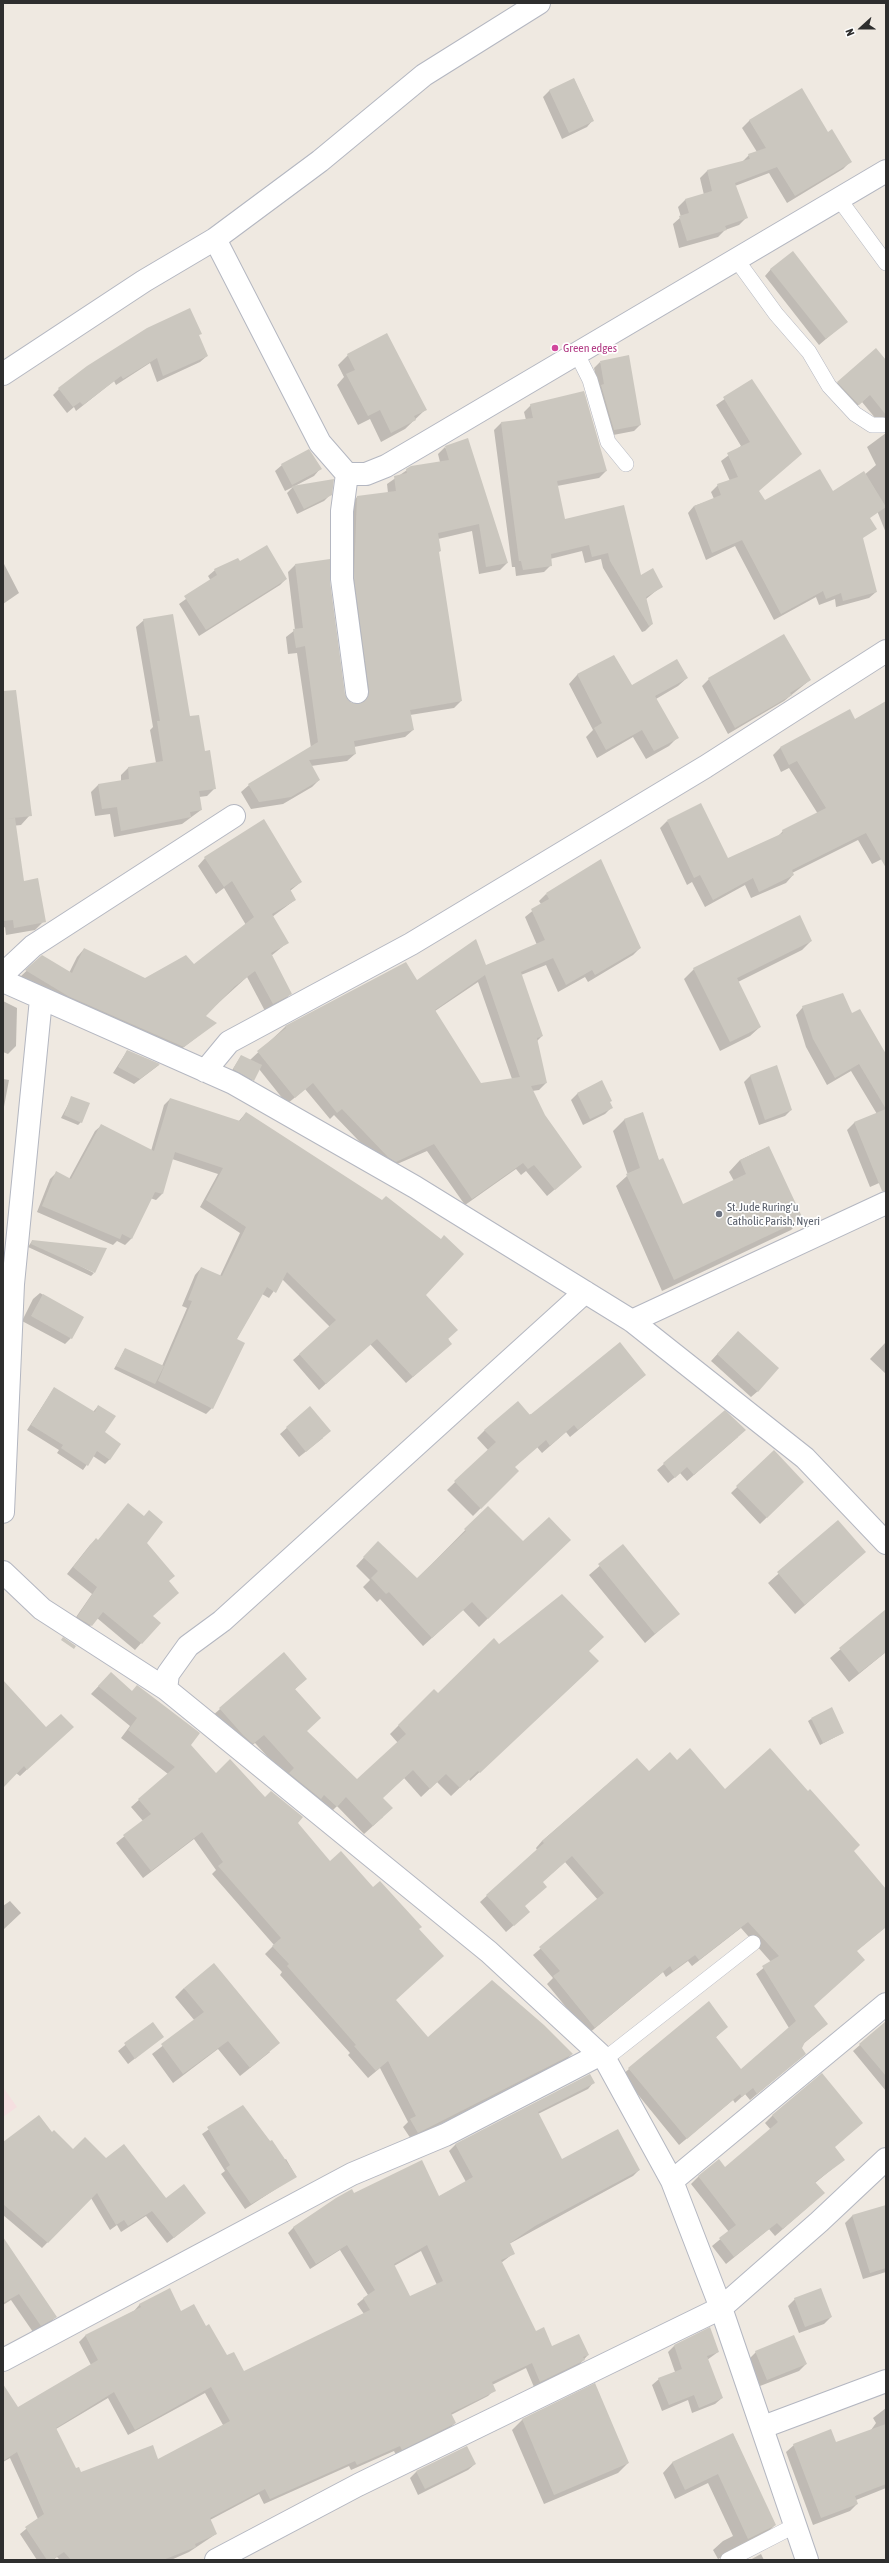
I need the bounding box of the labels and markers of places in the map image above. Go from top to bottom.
place label: Green edges [563,341,617,355]
marker: Green edges [550,343,560,353]
place label: St. Jude Ruring'u Catholic Parish, Nyeri [727,1200,820,1228]
marker: St. Jude Ruring'u Catholic Parish, Nyeri [714,1209,724,1219]

